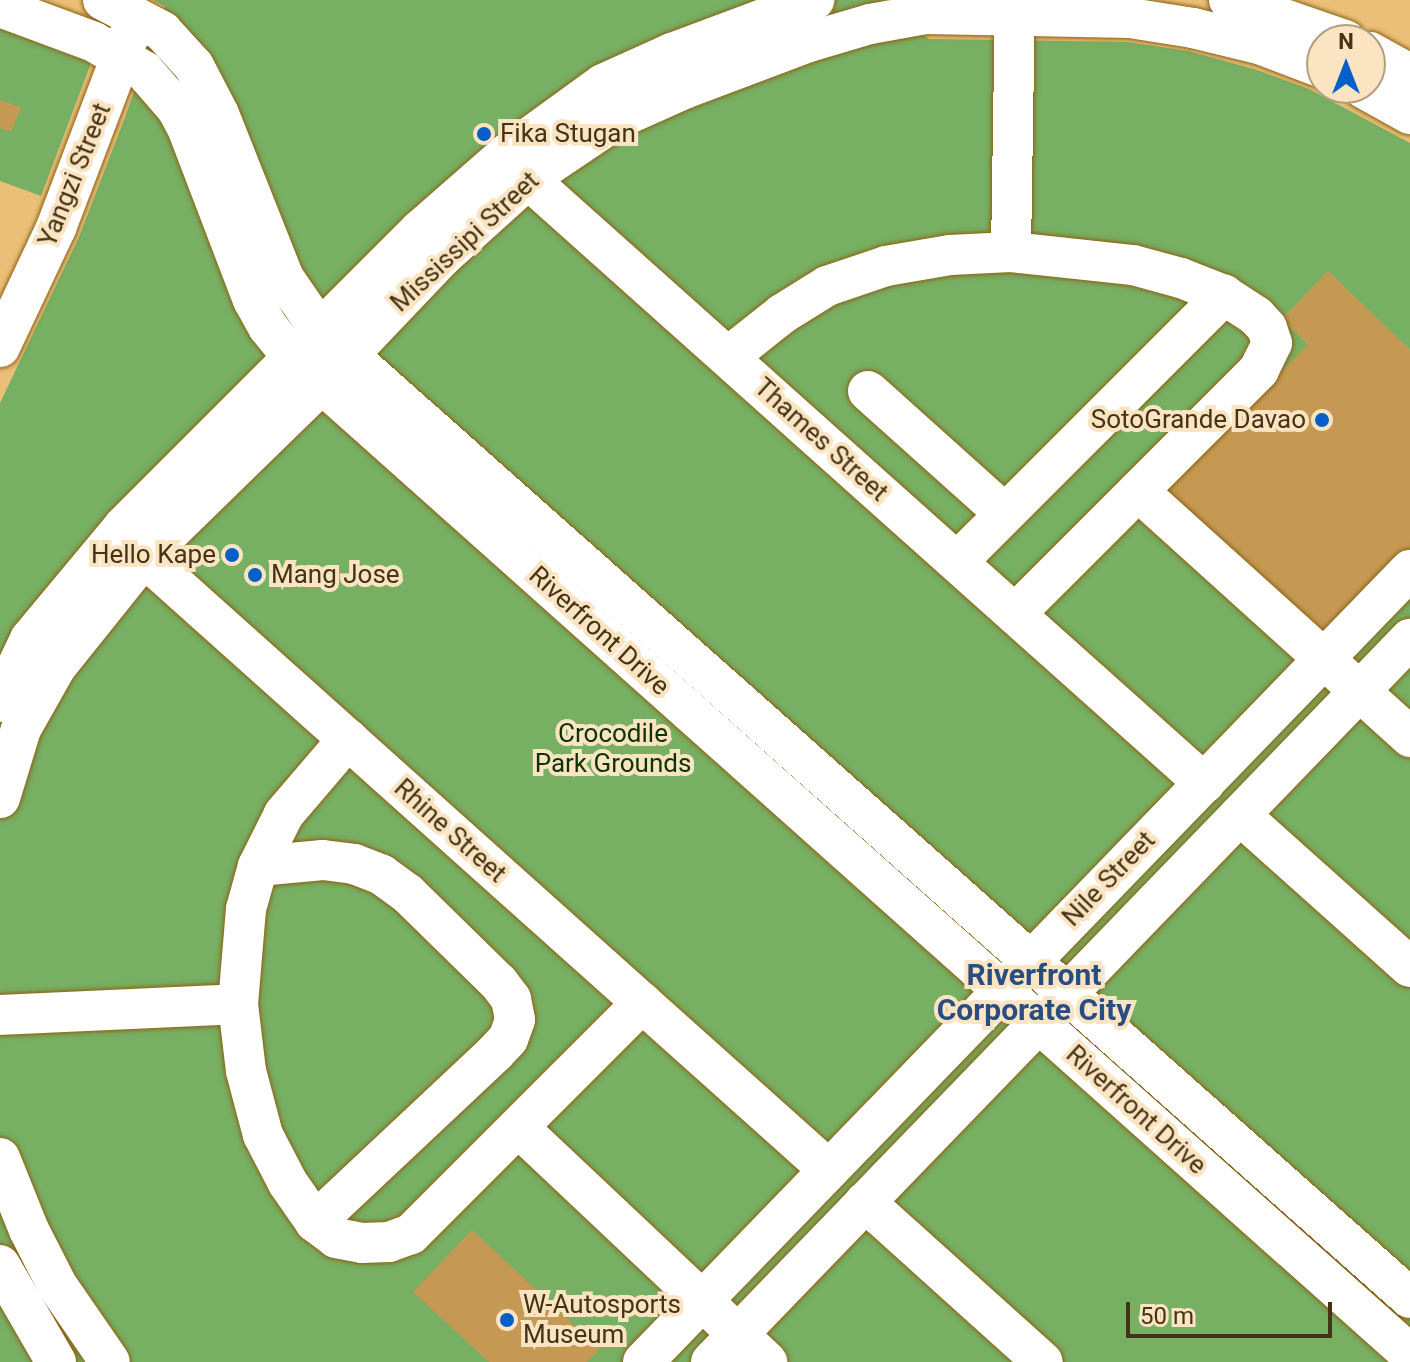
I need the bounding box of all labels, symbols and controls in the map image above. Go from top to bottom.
north arrow [1306,24,1386,104]
text: N [1338,29,1354,54]
street label: Yangzi Street [32,99,118,251]
place label: Fika Stugan [500,118,636,150]
marker: Fika Stugan [475,125,493,143]
street label: Mississipi Street [384,165,546,319]
street label: Thames Street [748,372,894,508]
place label: SotoGrande Davao [1091,404,1306,436]
marker: SotoGrande Davao [1313,411,1331,429]
place label: Hello Kape [91,539,216,571]
marker: Hello Kape [223,546,241,564]
place label: Mang Jose [271,559,400,591]
street label: Riverfront Drive [523,560,675,702]
marker: Mang Jose [246,566,264,584]
park label: Crocodile Park Grounds [535,718,691,780]
street label: Rhine Street [388,773,512,889]
street label: Nile Street [1056,825,1162,933]
district label: Riverfront Corporate City [937,957,1131,1028]
street label: Riverfront Drive [1060,1039,1212,1181]
scale bar [1130,1286,1336,1336]
place label: W-Autosports Museum [523,1289,681,1350]
text: 50 m [1140,1302,1194,1330]
marker: W-Autosports Museum [498,1311,516,1329]

